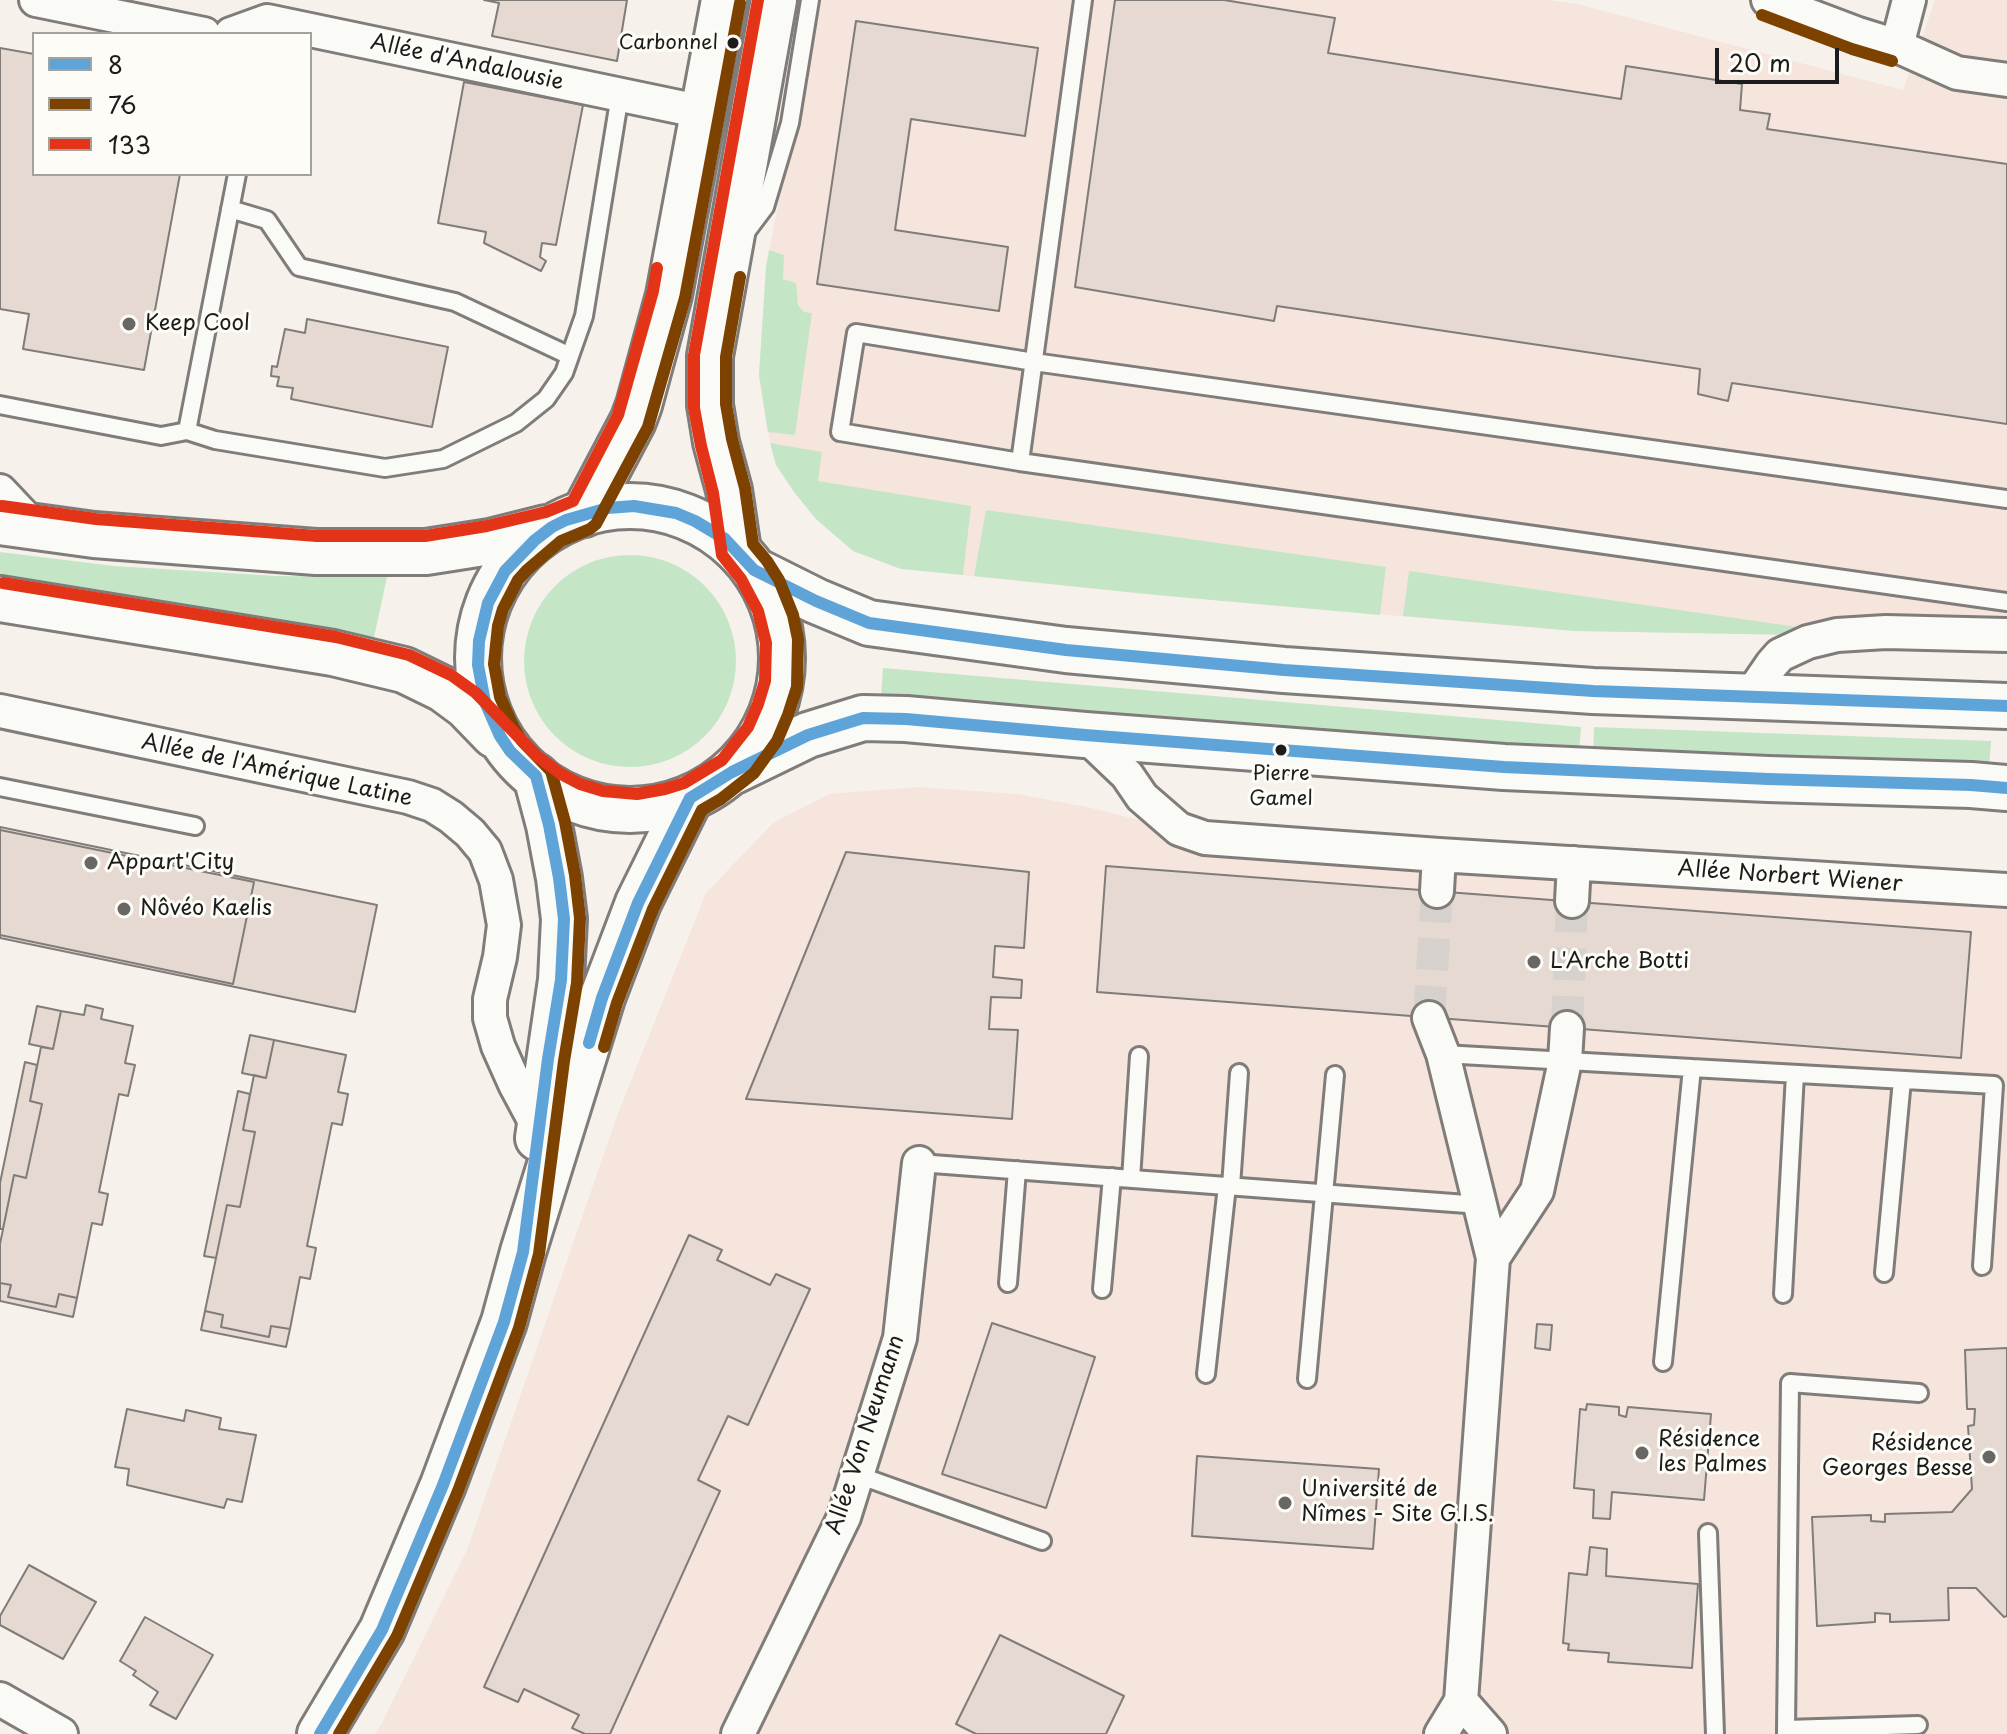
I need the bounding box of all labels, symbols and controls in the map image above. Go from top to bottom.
street label: Allée d'Andalousie [368,30,566,96]
place label: Carbonnel [619,31,718,55]
legend [32,32,312,176]
scale bar [1719,32,1843,82]
marker: Carbonnel [725,35,741,51]
text: 20 m [1729,44,1791,80]
text: 8 [108,46,123,82]
text: 76 [108,86,137,122]
text: 133 [108,126,151,162]
place label: Keep Cool [145,311,250,337]
marker: Keep Cool [120,315,138,333]
street label: Allée de l'Amérique Latine [139,729,415,813]
marker: Pierre Gamel [1273,742,1289,758]
place label: Pierre Gamel [1249,762,1313,809]
place label: Appart'City [107,850,234,876]
marker: Appart'City [82,854,100,872]
street label: Allée Norbert Wiener [1677,856,1903,898]
place label: Nôvéo Kaelis [140,896,272,922]
marker: Nôvéo Kaelis [115,900,133,918]
place label: L'Arche Botti [1550,949,1689,975]
marker: L'Arche Botti [1525,953,1543,971]
street label: Allée Von Neumann [821,1332,911,1538]
place label: Résidence les Palmes [1658,1427,1767,1478]
place label: Résidence Georges Besse [1822,1431,1973,1482]
marker: Résidence les Palmes [1633,1444,1651,1462]
marker: Résidence Georges Besse [1980,1448,1998,1466]
place label: Université de Nîmes - Site G.I.S. [1301,1477,1494,1528]
marker: Université de Nîmes - Site G.I.S. [1276,1494,1294,1512]

